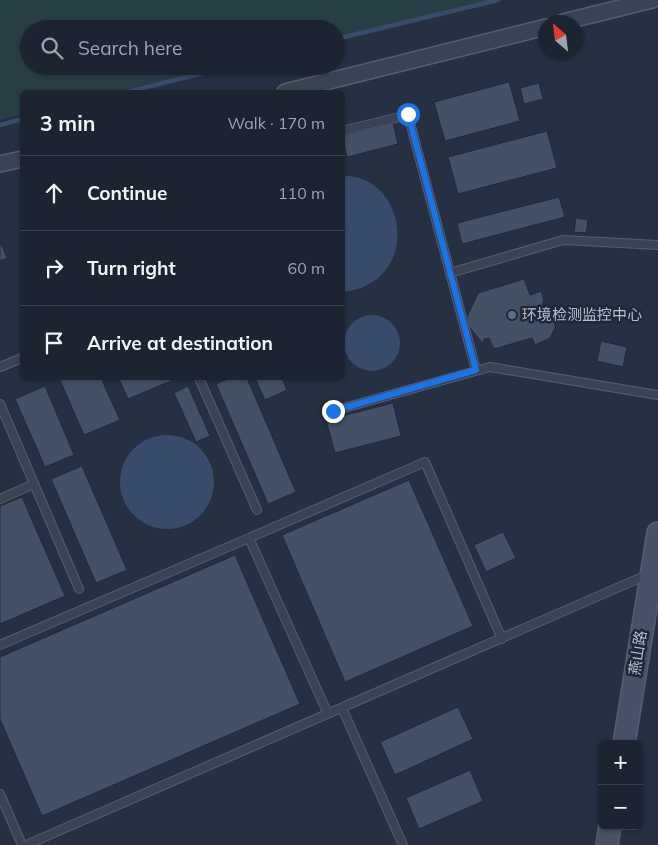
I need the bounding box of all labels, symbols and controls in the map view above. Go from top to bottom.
north arrow [538,15,583,60]
search box [20,20,345,75]
icon: search [38,34,66,62]
text: Search here [78,36,182,60]
route start [397,103,420,126]
text: 3 min [40,110,95,136]
text: Walk · 170 m [227,113,325,133]
icon: ahead [40,179,68,207]
text: Continue [87,181,167,205]
text: 110 m [278,183,325,203]
icon: right [40,254,68,282]
text: Turn right [87,256,176,280]
text: 60 m [288,258,325,278]
place label: 环境检测监控中心 [522,305,642,324]
marker: 环境检测监控中心 [506,309,518,321]
icon: arrive [40,329,68,357]
text: Arrive at destination [87,331,273,355]
route end [322,400,345,423]
street label: 燕山路 [625,629,650,677]
map controls [598,740,643,830]
button: + [598,740,643,785]
button: − [598,785,643,830]

